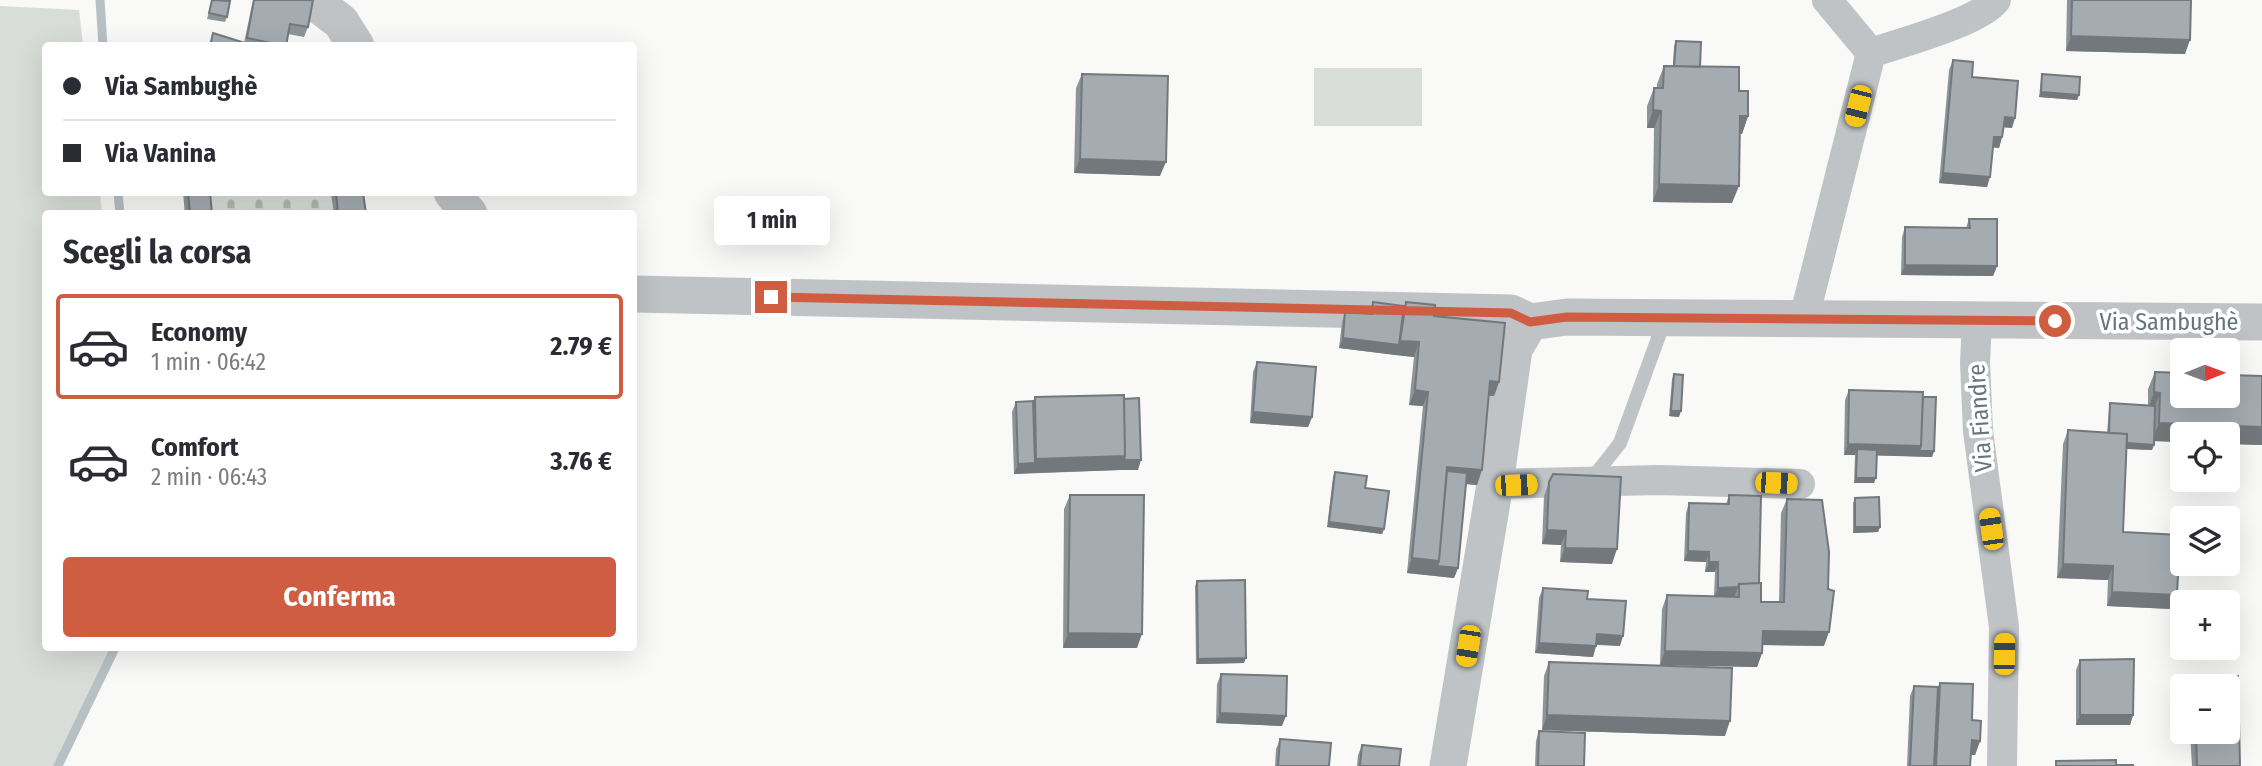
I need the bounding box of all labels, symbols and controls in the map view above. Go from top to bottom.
text: Via Sambughè [105,71,257,102]
car [1843,83,1874,129]
text: Via Vanina [105,138,216,169]
callout: 1 min [713,196,829,244]
text: 1 min [747,206,797,234]
text: Scegli la corsa [63,233,251,271]
route end [755,281,787,313]
route start [2039,305,2071,337]
street label: Via Sambughè [2100,308,2238,336]
icon: car [67,315,130,378]
text: Economy [151,317,247,348]
text: 2.79 € [550,331,612,362]
north arrow [2170,338,2240,408]
map controls [2170,338,2240,744]
text: 1 min · 06:42 [151,348,266,376]
street label: Via Fiandre [1962,363,1998,473]
button: locate [2170,422,2240,492]
icon: car [67,430,130,493]
text: Comfort [151,432,239,463]
text: 3.76 € [550,446,612,477]
text: 2 min · 06:43 [151,463,267,491]
car [1755,472,1798,494]
car [1495,474,1538,496]
button: layers [2170,506,2240,576]
car [1978,507,2005,551]
button: Conferma [63,557,616,637]
button: + [2170,590,2240,660]
car [1455,624,1482,668]
car [1994,633,2015,675]
button: − [2170,674,2240,744]

